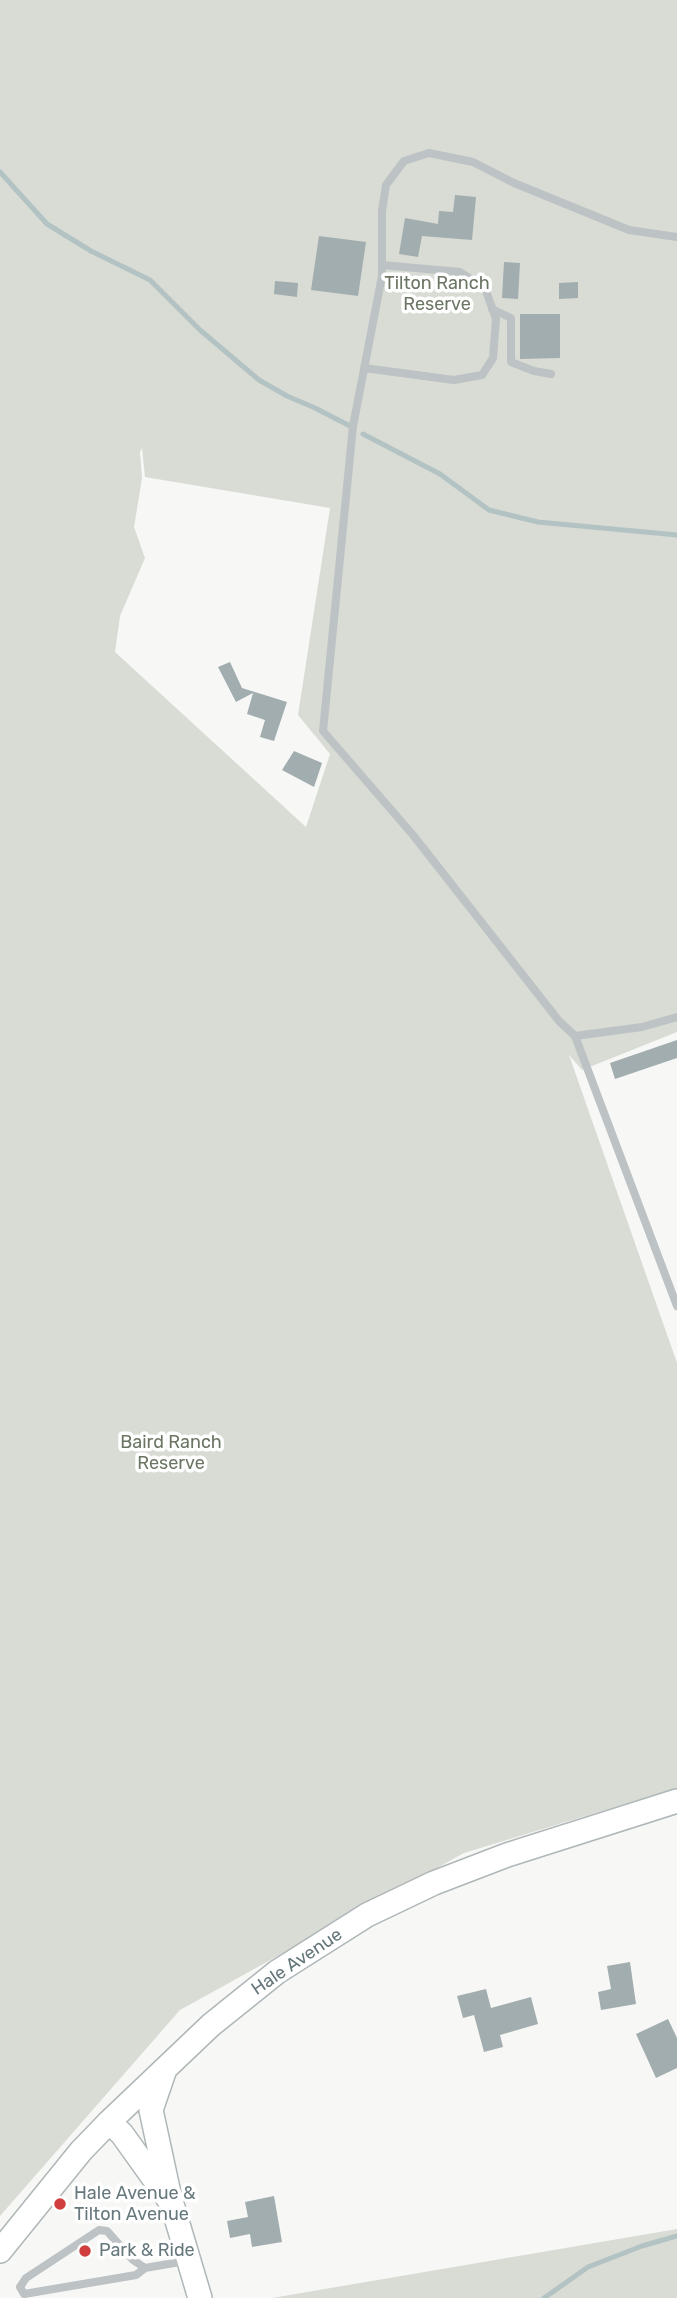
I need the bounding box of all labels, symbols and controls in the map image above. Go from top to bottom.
park label: Tilton Ranch Reserve [384,273,490,316]
park label: Baird Ranch Reserve [120,1432,222,1474]
street label: Hale Avenue [248,1924,346,2000]
place label: Hale Avenue & Tilton Avenue [74,2183,196,2226]
marker: Hale Avenue & Tilton Avenue [52,2196,68,2212]
place label: Park & Ride [99,2240,195,2262]
marker: Park & Ride [77,2243,93,2259]

